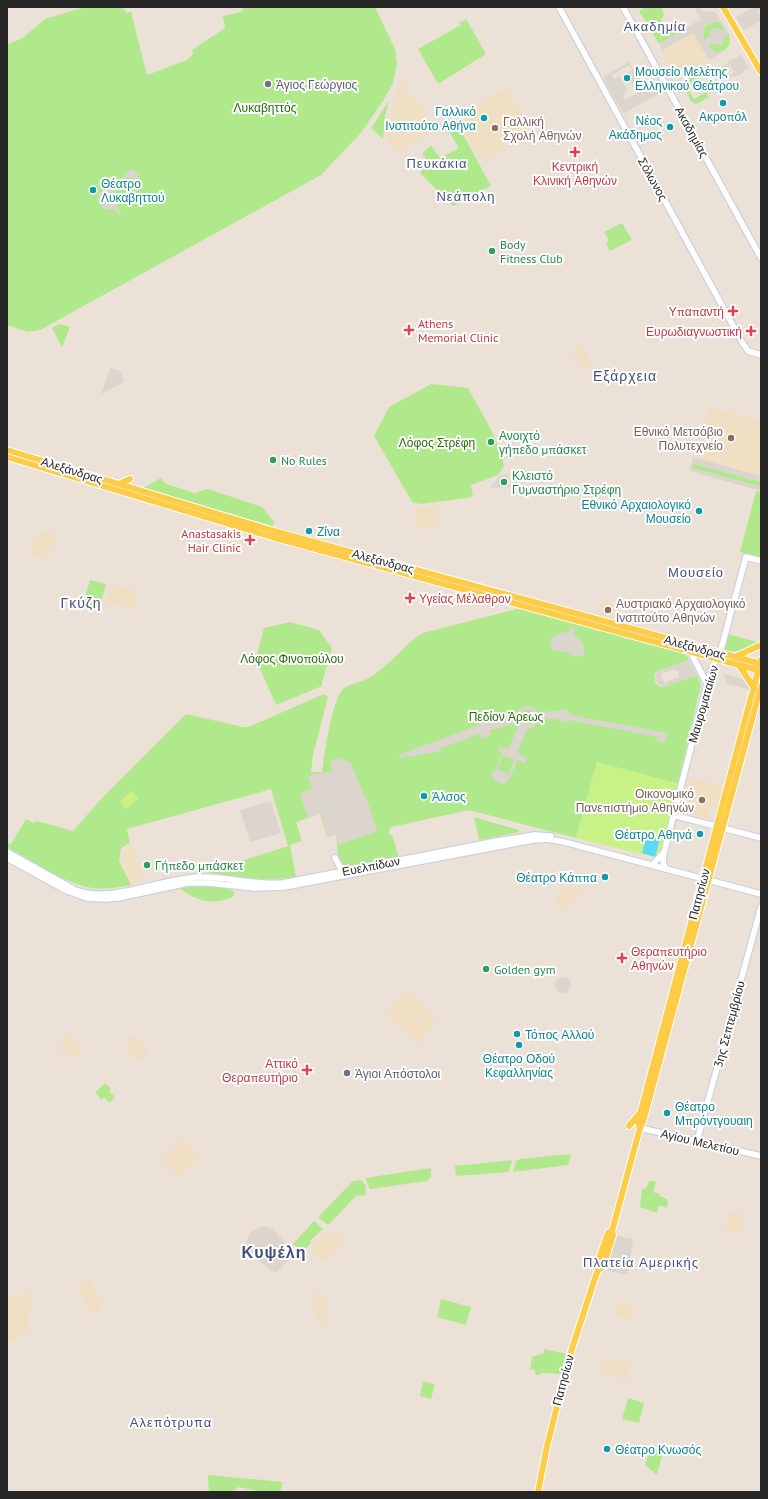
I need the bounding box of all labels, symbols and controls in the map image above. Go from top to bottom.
district label: Ακαδημία [624,18,686,35]
place label: Μουσείο Μελέτης Ελληνικού Θεάτρου [635,64,739,93]
marker: Μουσείο Μελέτης Ελληνικού Θεάτρου [622,73,632,83]
place label: Άγιος Γεώργιος [276,77,358,92]
marker: Άγιος Γεώργιος [263,79,273,89]
marker: Ακροπόλ [718,98,728,108]
park label: Λυκαβηττός [234,100,297,115]
place label: Γαλλικό Ινστιτούτο Αθήνα [385,104,476,133]
street label: Ακαδημίας [672,104,712,160]
place label: Ακροπόλ [699,109,747,124]
marker: Γαλλικό Ινστιτούτο Αθήνα [479,113,489,123]
place label: Νέος Ακάδημος [609,113,662,142]
place label: Γαλλική Σχολή Αθηνών [503,114,581,143]
marker: Νέος Ακάδημος [665,122,675,132]
marker: Γαλλική Σχολή Αθηνών [490,123,500,133]
marker: Κεντρική Κλινική Αθηνών [569,146,581,158]
district label: Πευκάκια [406,155,468,172]
street label: Σόλωνος [635,155,671,204]
place label: Κεντρική Κλινική Αθηνών [533,159,617,188]
place label: Θέατρο Λυκαβηττού [101,176,165,205]
marker: Θέατρο Λυκαβηττού [88,185,98,195]
district label: Νεάπολη [436,188,496,205]
place label: Body Fitness Club [500,237,563,266]
marker: Body Fitness Club [487,246,497,256]
place label: Υπαπαντή [669,304,724,319]
marker: Υπαπαντή [727,305,739,317]
place label: Athens Memorial Clinic [418,316,499,345]
marker: Athens Memorial Clinic [403,324,415,336]
place label: Ευρωδιαγνωστική [646,324,742,339]
marker: Ευρωδιαγνωστική [745,325,757,337]
district label: Εξάρχεια [593,367,657,385]
place label: Εθνικό Μετσόβιο Πολυτεχνείο [634,424,723,453]
place label: Ανοιχτό γήπεδο μπάσκετ [499,428,587,457]
marker: Εθνικό Μετσόβιο Πολυτεχνείο [726,433,736,443]
park label: Λόφος Στρέφη [399,435,475,450]
marker: Ανοιχτό γήπεδο μπάσκετ [486,437,496,447]
place label: No Rules [281,453,327,468]
street label: Αλεξάνδρας [39,454,105,487]
marker: No Rules [268,455,278,465]
place label: Κλειστό Γυμναστήριο Στρέφη [512,468,621,497]
marker: Κλειστό Γυμναστήριο Στρέφη [499,477,509,487]
place label: Εθνικό Αρχαιολογικό Μουσείο [581,497,691,526]
marker: Εθνικό Αρχαιολογικό Μουσείο [694,506,704,516]
place label: Ζίνα [317,524,340,539]
place label: Anastasakis Hair Clinic [181,526,242,555]
marker: Ζίνα [304,526,314,536]
marker: Anastasakis Hair Clinic [244,534,256,546]
street label: Αλεξάνδρας [350,546,416,577]
district label: Μουσείο [668,564,724,581]
place label: Υγείας Μέλαθρον [419,591,511,606]
marker: Υγείας Μέλαθρον [404,592,416,604]
district label: Γκύζη [60,594,102,612]
place label: Αυστριακό Αρχαιολογικό Ινστιτούτο Αθηνών [616,596,746,625]
marker: Αυστριακό Αρχαιολογικό Ινστιτούτο Αθηνών [603,605,613,615]
street label: Αλεξάνδρας [662,632,728,663]
park label: Λόφος Φινοπούλου [240,651,344,666]
street label: Μαυροματαίων [685,663,721,745]
park label: Πεδίον Άρεως [469,709,544,724]
place label: Οικονομικό Πανεπιστήμιο Αθηνών [576,786,694,815]
place label: Άλσος [432,789,466,804]
marker: Άλσος [419,791,429,801]
marker: Οικονομικό Πανεπιστήμιο Αθηνών [697,795,707,805]
place label: Θέατρο Αθηνά [615,827,692,842]
marker: Θέατρο Αθηνά [695,829,705,839]
street label: Ευελπίδων [341,853,401,879]
place label: Γήπεδο μπάσκετ [155,858,243,873]
marker: Γήπεδο μπάσκετ [142,860,152,870]
street label: Πατησίων [685,867,713,921]
place label: Θέατρο Κάππα [516,870,597,885]
marker: Θέατρο Κάππα [600,872,610,882]
place label: Θεραπευτήριο Αθηνών [631,944,707,973]
marker: Θεραπευτήριο Αθηνών [616,952,628,964]
place label: Golden gym [494,962,555,977]
marker: Golden gym [481,964,491,974]
street label: 3ης Σεπτεμβρίου [710,979,748,1069]
place label: Τόπος Αλλού [525,1027,594,1042]
marker: Τόπος Αλλού [512,1029,522,1039]
marker: Θέατρο Οδού Κεφαλληνίας [514,1040,524,1050]
place label: Θέατρο Οδού Κεφαλληνίας [483,1051,555,1080]
place label: Αττικό Θεραπευτήριο [222,1056,298,1085]
marker: Αττικό Θεραπευτήριο [301,1064,313,1076]
place label: Άγιοι Απόστολοι [355,1066,441,1081]
marker: Άγιοι Απόστολοι [342,1068,352,1078]
place label: Θέατρο Μπρόντγουαιη [675,1099,753,1128]
marker: Θέατρο Μπρόντγουαιη [662,1108,672,1118]
street label: Αγίου Μελετίου [659,1126,741,1158]
district label: Κυψέλη [242,1242,306,1262]
district label: Πλατεία Αμερικής [583,1254,699,1271]
street label: Πατησίων [549,1353,577,1407]
district label: Αλεπότρυπα [130,1414,212,1431]
place label: Θέατρο Κνωσός [615,1442,702,1457]
marker: Θέατρο Κνωσός [602,1444,612,1454]

